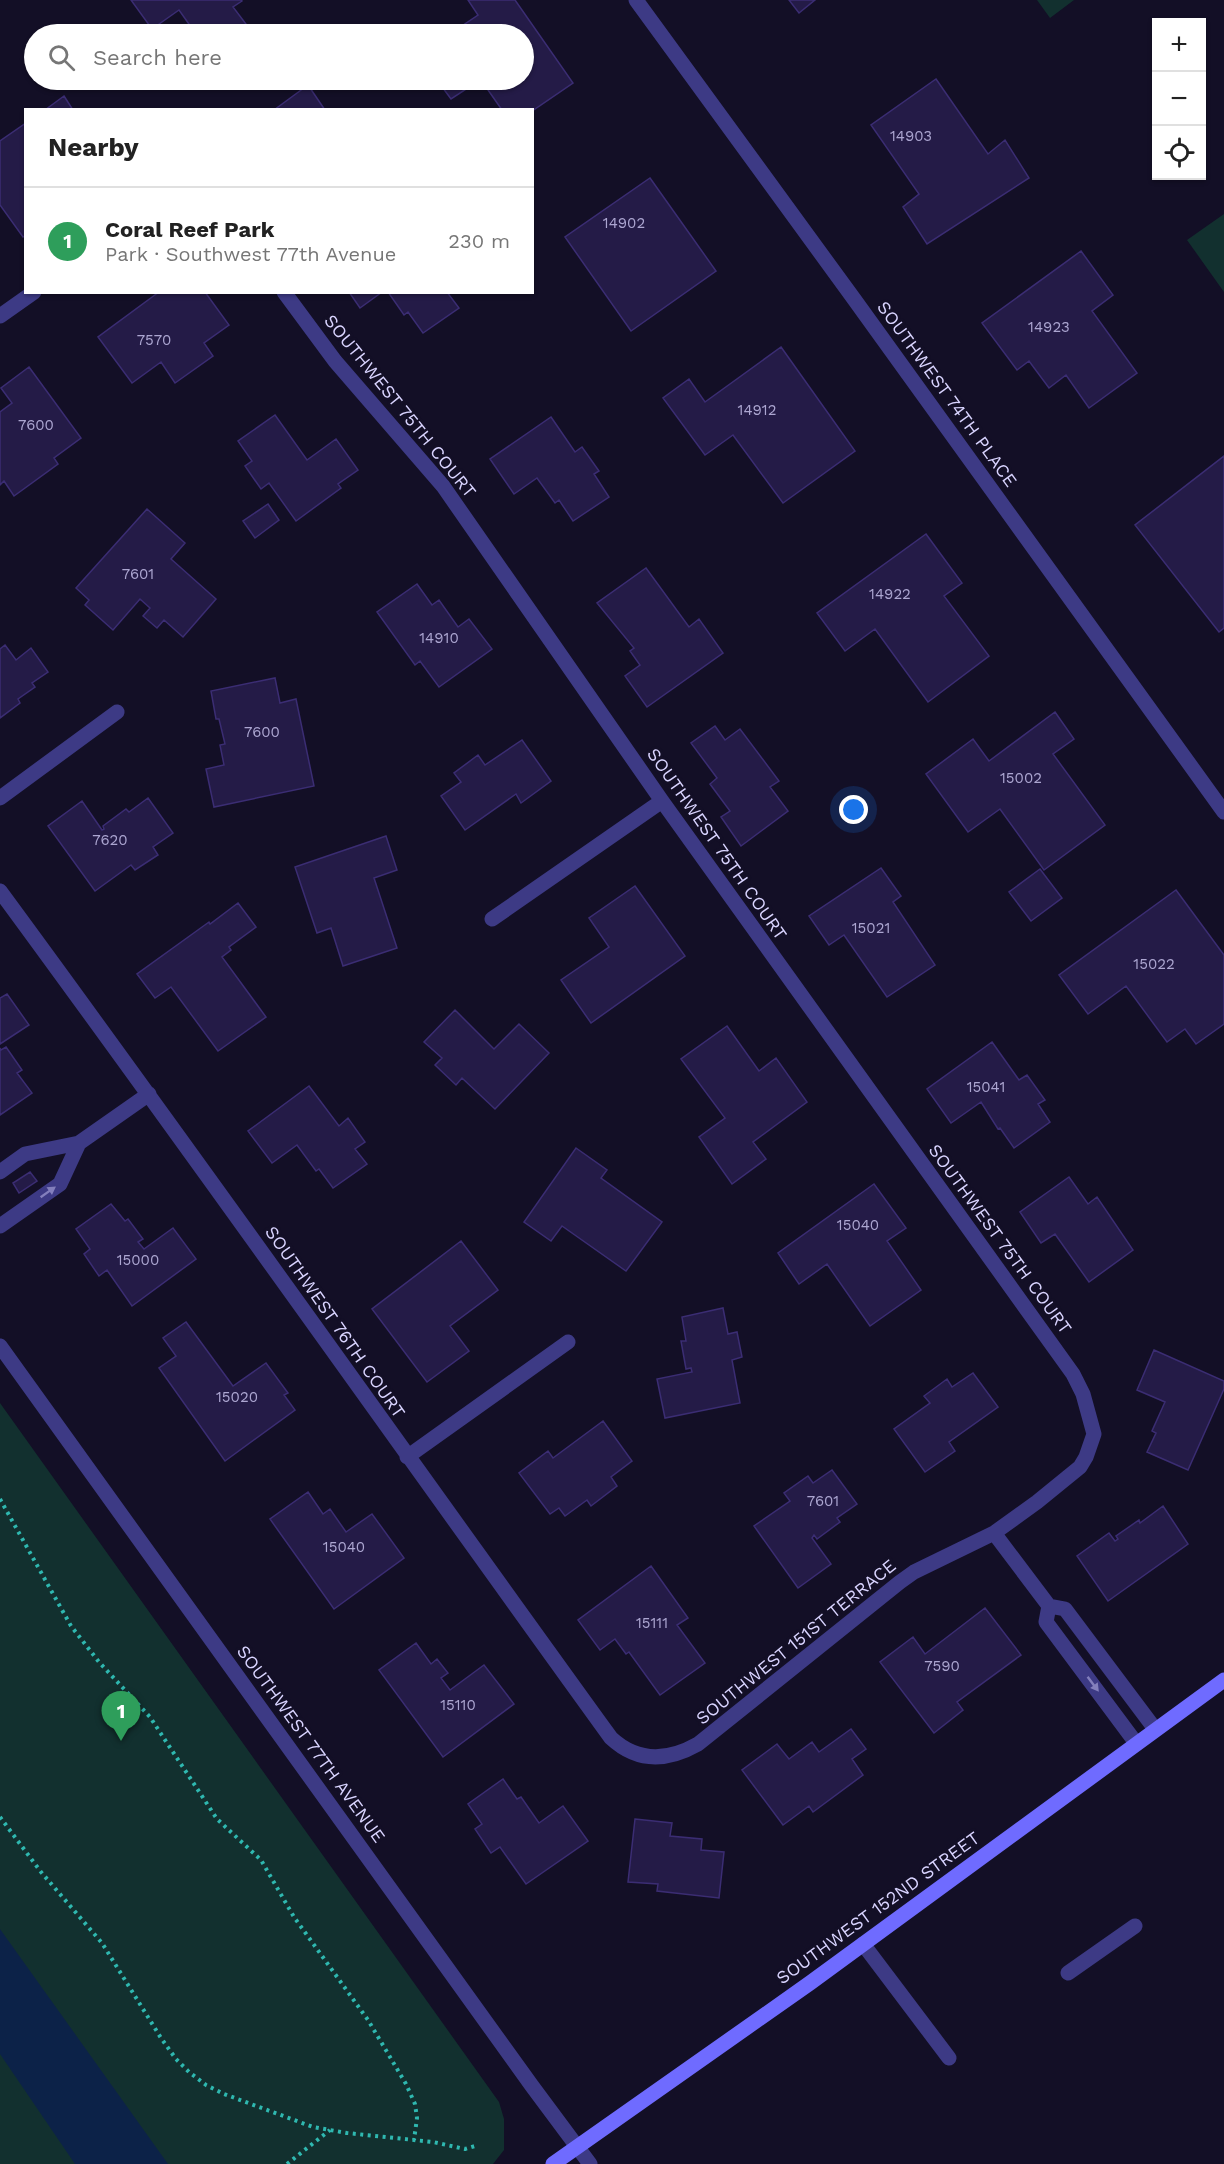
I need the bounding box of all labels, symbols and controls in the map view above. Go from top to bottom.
map controls [1152,18,1206,180]
button: + [1152,18,1206,72]
search box [24,24,534,90]
icon: search [45,41,78,74]
text: Search here [93,45,222,70]
button: − [1152,72,1206,126]
button: locate [1152,126,1206,180]
house number: 14903 [890,127,932,145]
text: Nearby [48,132,139,162]
house number: 14902 [603,214,645,232]
text: Coral Reef Park [105,217,275,242]
text: 1 [63,229,72,253]
text: 230 m [448,229,510,253]
text: Park · Southwest 77th Avenue [105,242,396,266]
street label: SOUTHWEST 74TH PLACE [873,297,1022,491]
street label: SOUTHWEST 75TH COURT [320,310,481,501]
house number: 14923 [1028,318,1070,336]
house number: 7570 [137,331,171,349]
house number: 14912 [738,401,776,419]
house number: 7600 [18,416,54,434]
house number: 7601 [122,565,154,583]
house number: 14922 [869,585,911,603]
house number: 14910 [419,629,459,647]
house number: 7600 [244,723,280,741]
street label: SOUTHWEST 75TH COURT [643,744,792,944]
house number: 15002 [1000,769,1042,787]
your location [839,795,868,824]
house number: 7620 [92,831,128,849]
house number: 15021 [852,919,890,937]
house number: 15022 [1133,955,1175,973]
house number: 15041 [967,1078,1005,1096]
street label: SOUTHWEST 75TH COURT [925,1140,1076,1338]
one-way arrow [40,1187,56,1198]
house number: 15040 [837,1216,879,1234]
street label: SOUTHWEST 76TH COURT [261,1222,410,1422]
house number: 15000 [117,1251,159,1269]
house number: 15020 [216,1388,258,1406]
house number: 7601 [807,1492,839,1510]
house number: 15040 [323,1538,365,1556]
street label: SOUTHWEST 151ST TERRACE [692,1554,900,1729]
house number: 15111 [636,1614,668,1632]
street label: SOUTHWEST 77TH AVENUE [233,1641,390,1846]
house number: 7590 [924,1657,960,1675]
one-way arrow [1087,1676,1099,1692]
pin: 1 [102,1692,140,1741]
house number: 15110 [440,1696,476,1714]
street label: SOUTHWEST 152ND STREET [772,1827,983,1988]

